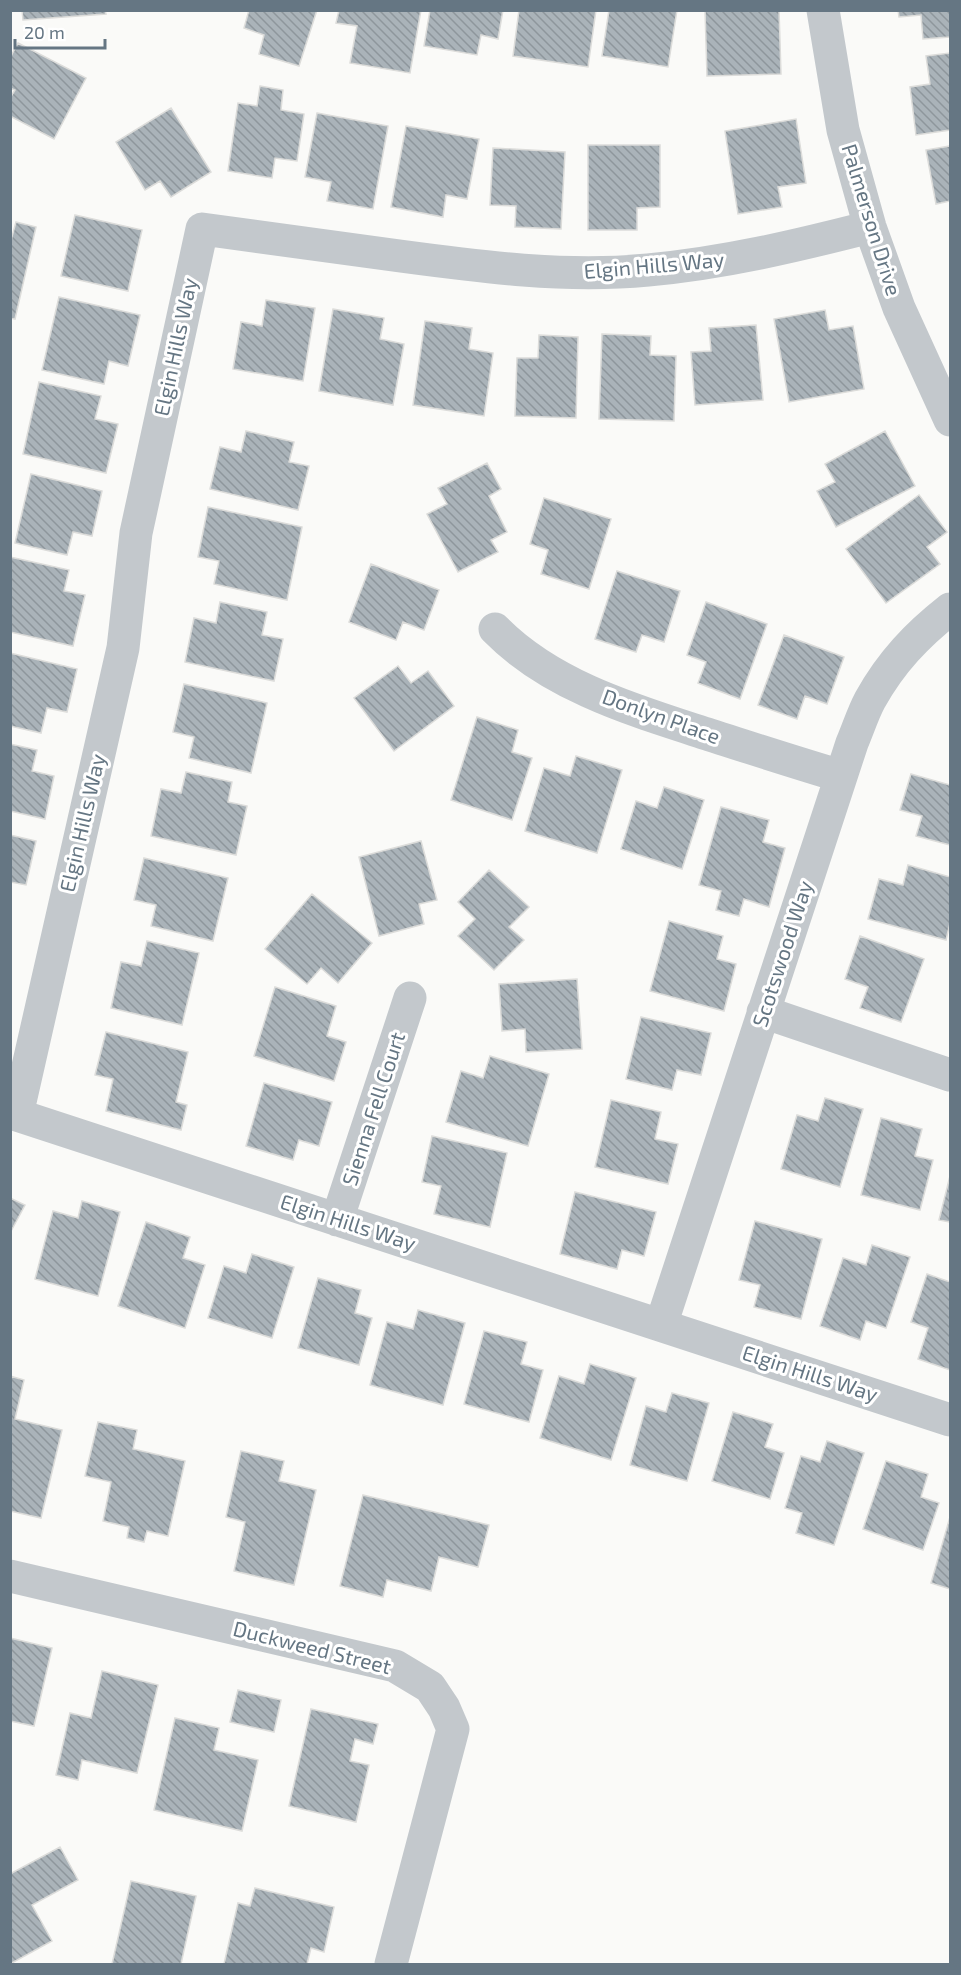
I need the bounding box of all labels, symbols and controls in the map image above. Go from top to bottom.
scale bar [15,12,105,50]
text: 20 m [24,21,65,43]
street label: Palmerson Drive [837,141,907,299]
street label: Elgin Hills Way [583,246,725,283]
street label: Elgin Hills Way [148,275,201,418]
street label: Donlyn Place [599,683,724,748]
street label: Elgin Hills Way [54,751,110,894]
street label: Scotswood Way [746,877,817,1030]
street label: Sienna Fell Court [336,1029,409,1189]
street label: Elgin Hills Way [278,1188,419,1255]
street label: Elgin Hills Way [740,1339,881,1406]
street label: Duckweed Street [231,1615,394,1678]

